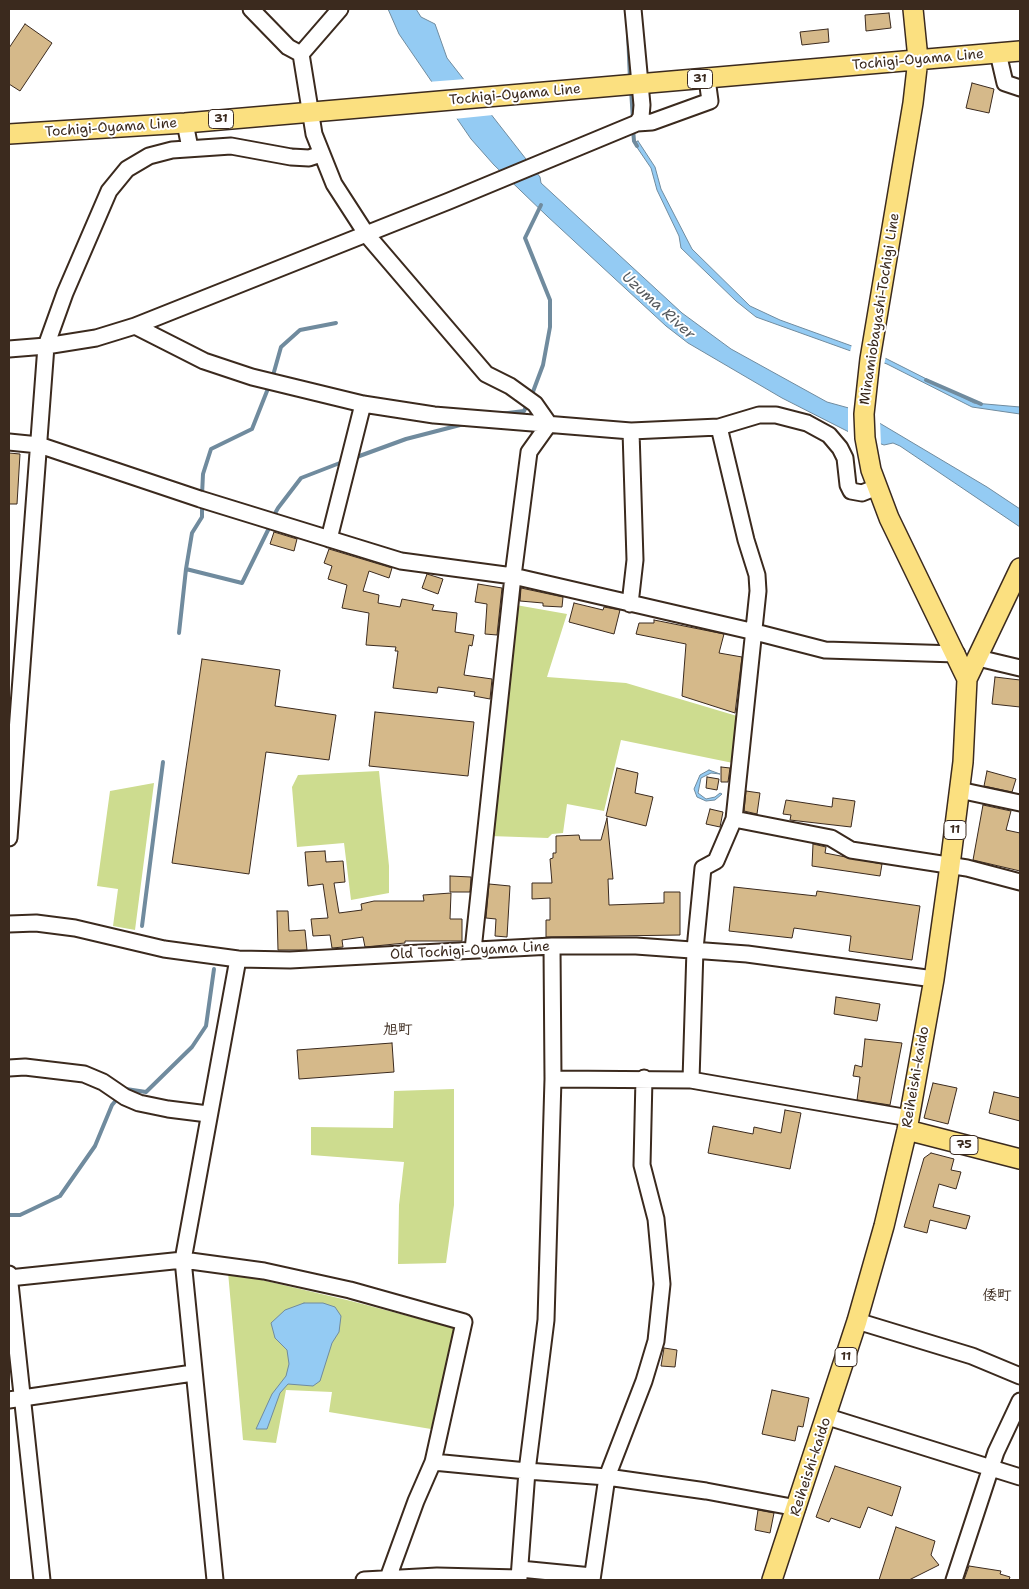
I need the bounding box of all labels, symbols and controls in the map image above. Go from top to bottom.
street label: Tochigi-Oyama Line [851,46,985,74]
road number: 31 [688,70,712,88]
street label: Tochigi-Oyama Line [448,81,582,109]
road number: 31 [208,110,234,128]
street label: Tochigi-Oyama Line [44,115,178,141]
street label: Minamiobayashi-Tochigi Line [857,212,903,406]
water label: Uzuma River [617,268,699,344]
road number: 11 [944,820,966,840]
street label: Old Tochigi-Oyama Line [390,938,550,964]
district label: 旭町 [383,1021,413,1039]
street label: Reiheishi-kaido [899,1025,933,1129]
road number: 75 [950,1136,978,1154]
district label: 倭町 [982,1287,1012,1305]
road number: 11 [835,1348,857,1366]
street label: Reiheishi-kaido [787,1416,835,1518]

